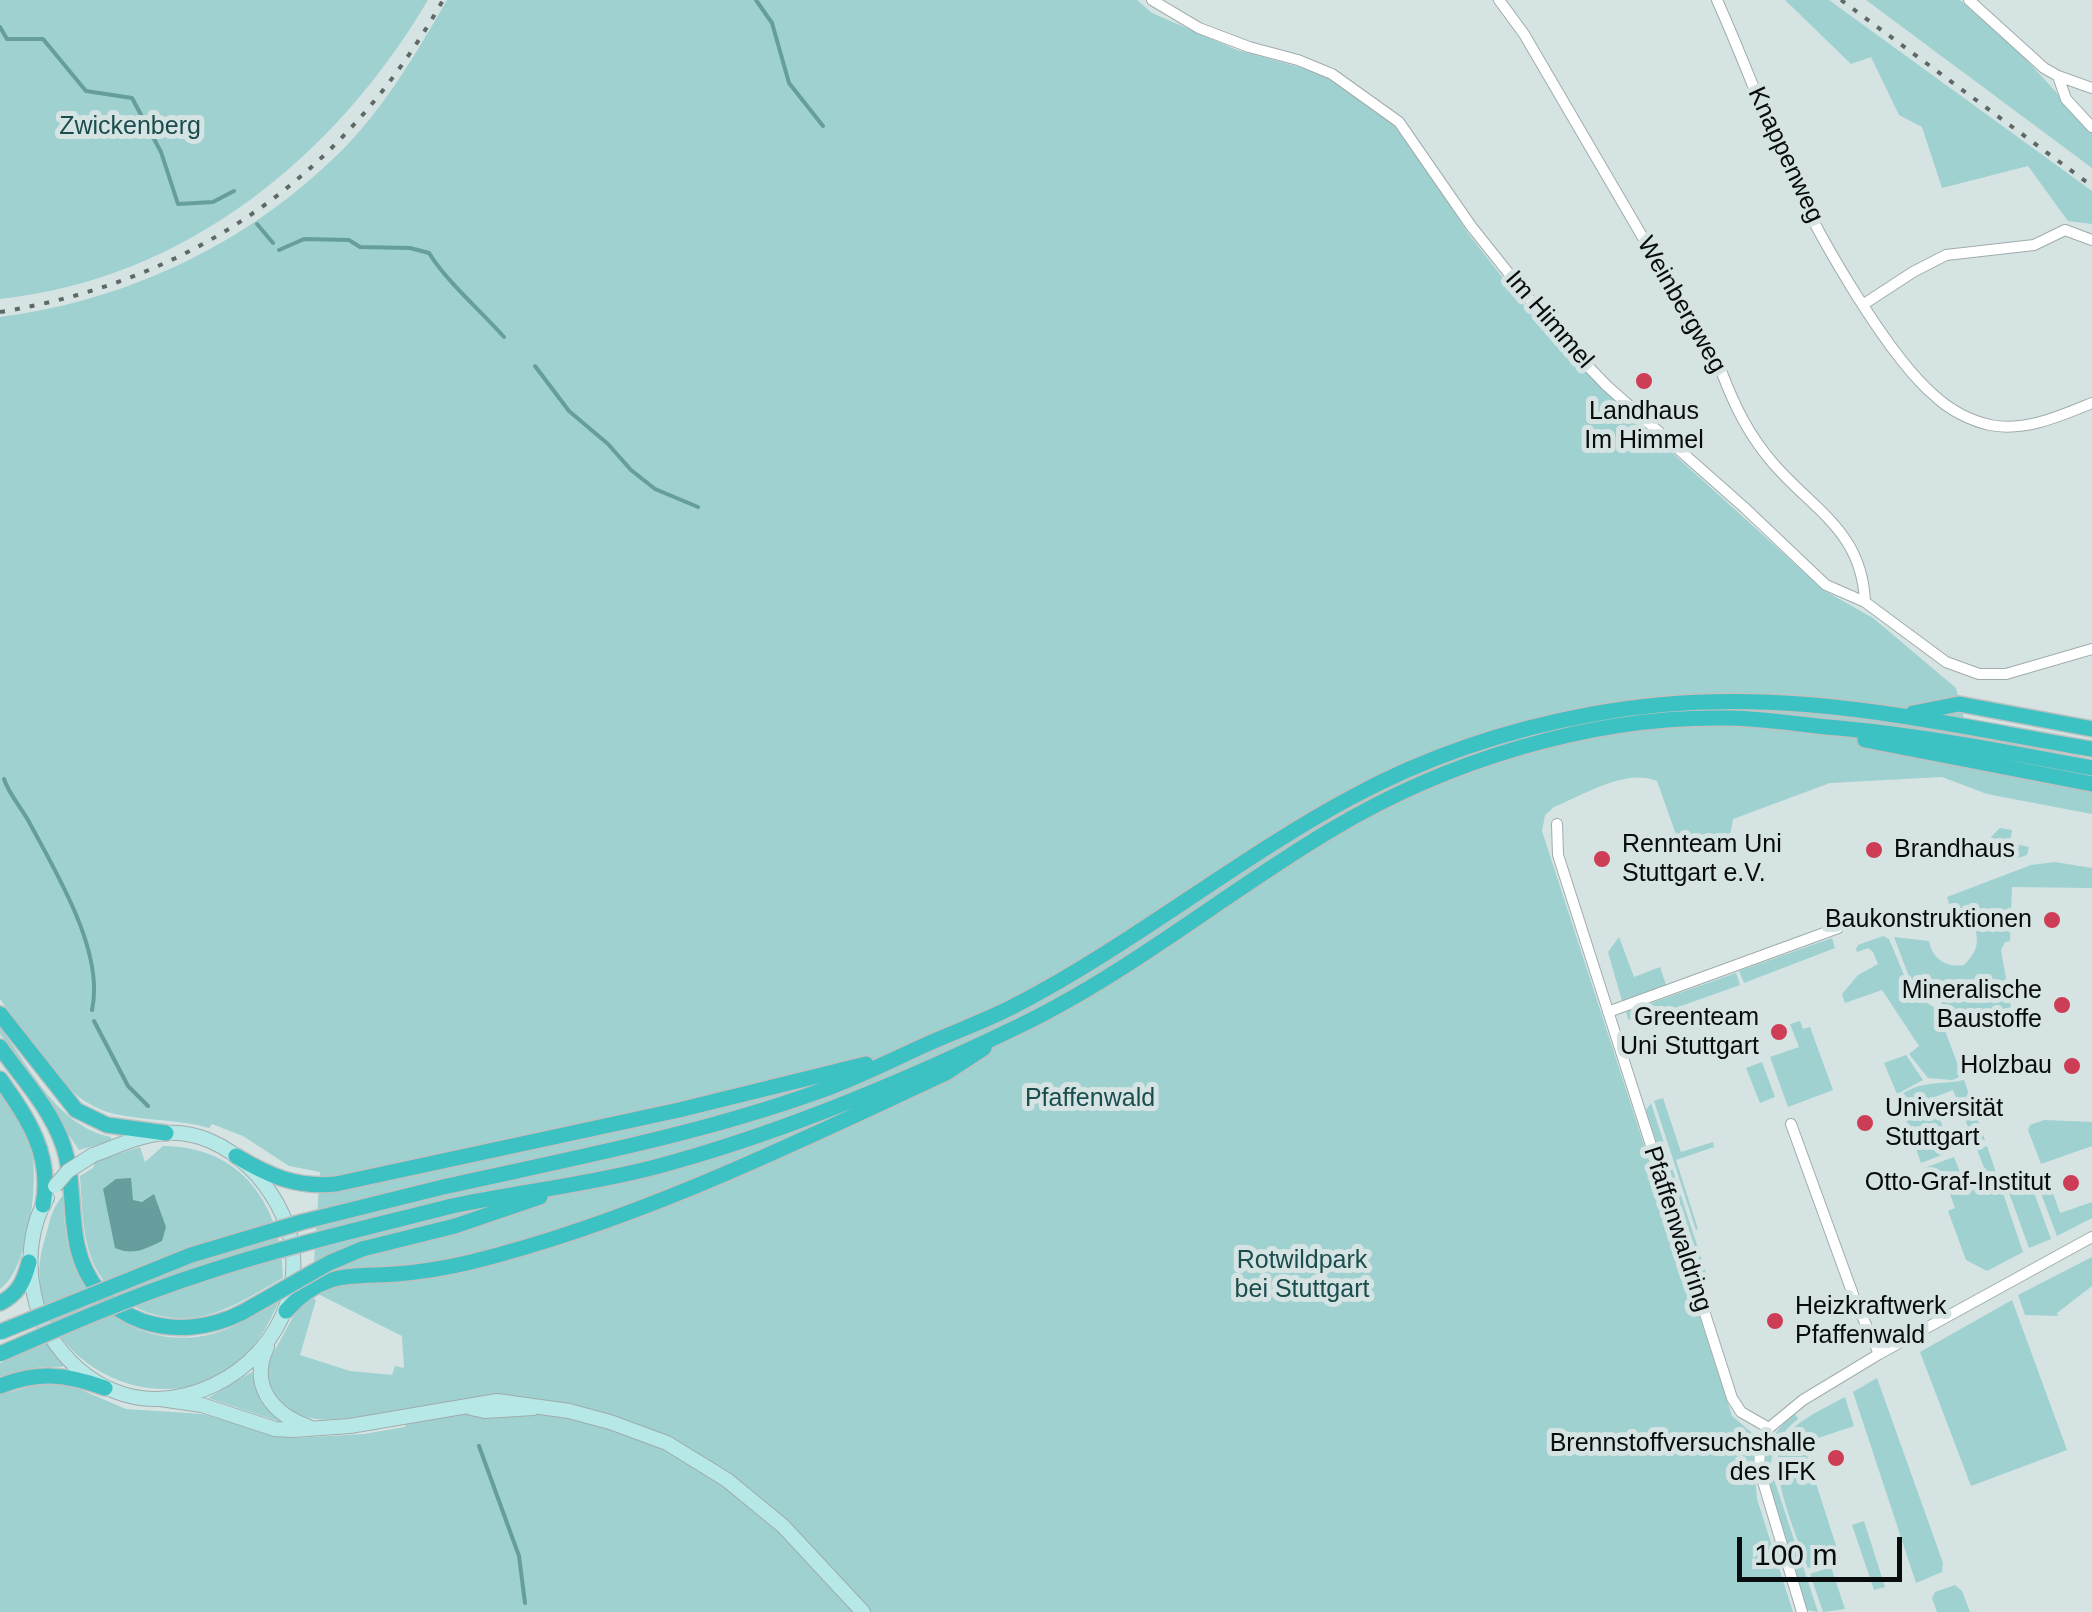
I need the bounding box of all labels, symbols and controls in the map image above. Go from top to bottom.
street label: Knappenweg [1741,83,1829,227]
park label: Zwickenberg [59,112,201,142]
street label: Weinbergweg [1630,232,1732,378]
street label: Im Himmel [1499,265,1599,375]
marker: Landhaus Im Himmel [1633,370,1655,392]
place label: Landhaus Im Himmel [1584,397,1704,456]
place label: Rennteam Uni Stuttgart e.V. [1622,830,1782,889]
place label: Brandhaus [1894,835,2015,865]
marker: Brandhaus [1863,839,1885,861]
marker: Rennteam Uni Stuttgart e.V. [1591,848,1613,870]
place label: Baukonstruktionen [1825,905,2032,935]
marker: Baukonstruktionen [2041,909,2063,931]
place label: Mineralische Baustoffe [1902,976,2042,1035]
marker: Mineralische Baustoffe [2051,994,2073,1016]
place label: Greenteam Uni Stuttgart [1620,1003,1759,1062]
marker: Greenteam Uni Stuttgart [1768,1021,1790,1043]
place label: Holzbau [1960,1051,2052,1081]
marker: Holzbau [2061,1055,2083,1077]
park label: Pfaffenwald [1025,1084,1155,1114]
place label: Universität Stuttgart [1885,1094,2003,1153]
marker: Universität Stuttgart [1854,1112,1876,1134]
street label: Pfaffenwaldring [1636,1143,1718,1315]
place label: Otto-Graf-Institut [1865,1168,2051,1198]
marker: Otto-Graf-Institut [2060,1172,2082,1194]
park label: Rotwildpark bei Stuttgart [1235,1246,1369,1305]
place label: Heizkraftwerk Pfaffenwald [1795,1292,1946,1351]
marker: Heizkraftwerk Pfaffenwald [1764,1310,1786,1332]
place label: Brennstoffversuchshalle des IFK [1550,1429,1816,1488]
marker: Brennstoffversuchshalle des IFK [1825,1447,1847,1469]
scale bar [1742,1517,1907,1579]
text: 100 m [1754,1538,1837,1571]

